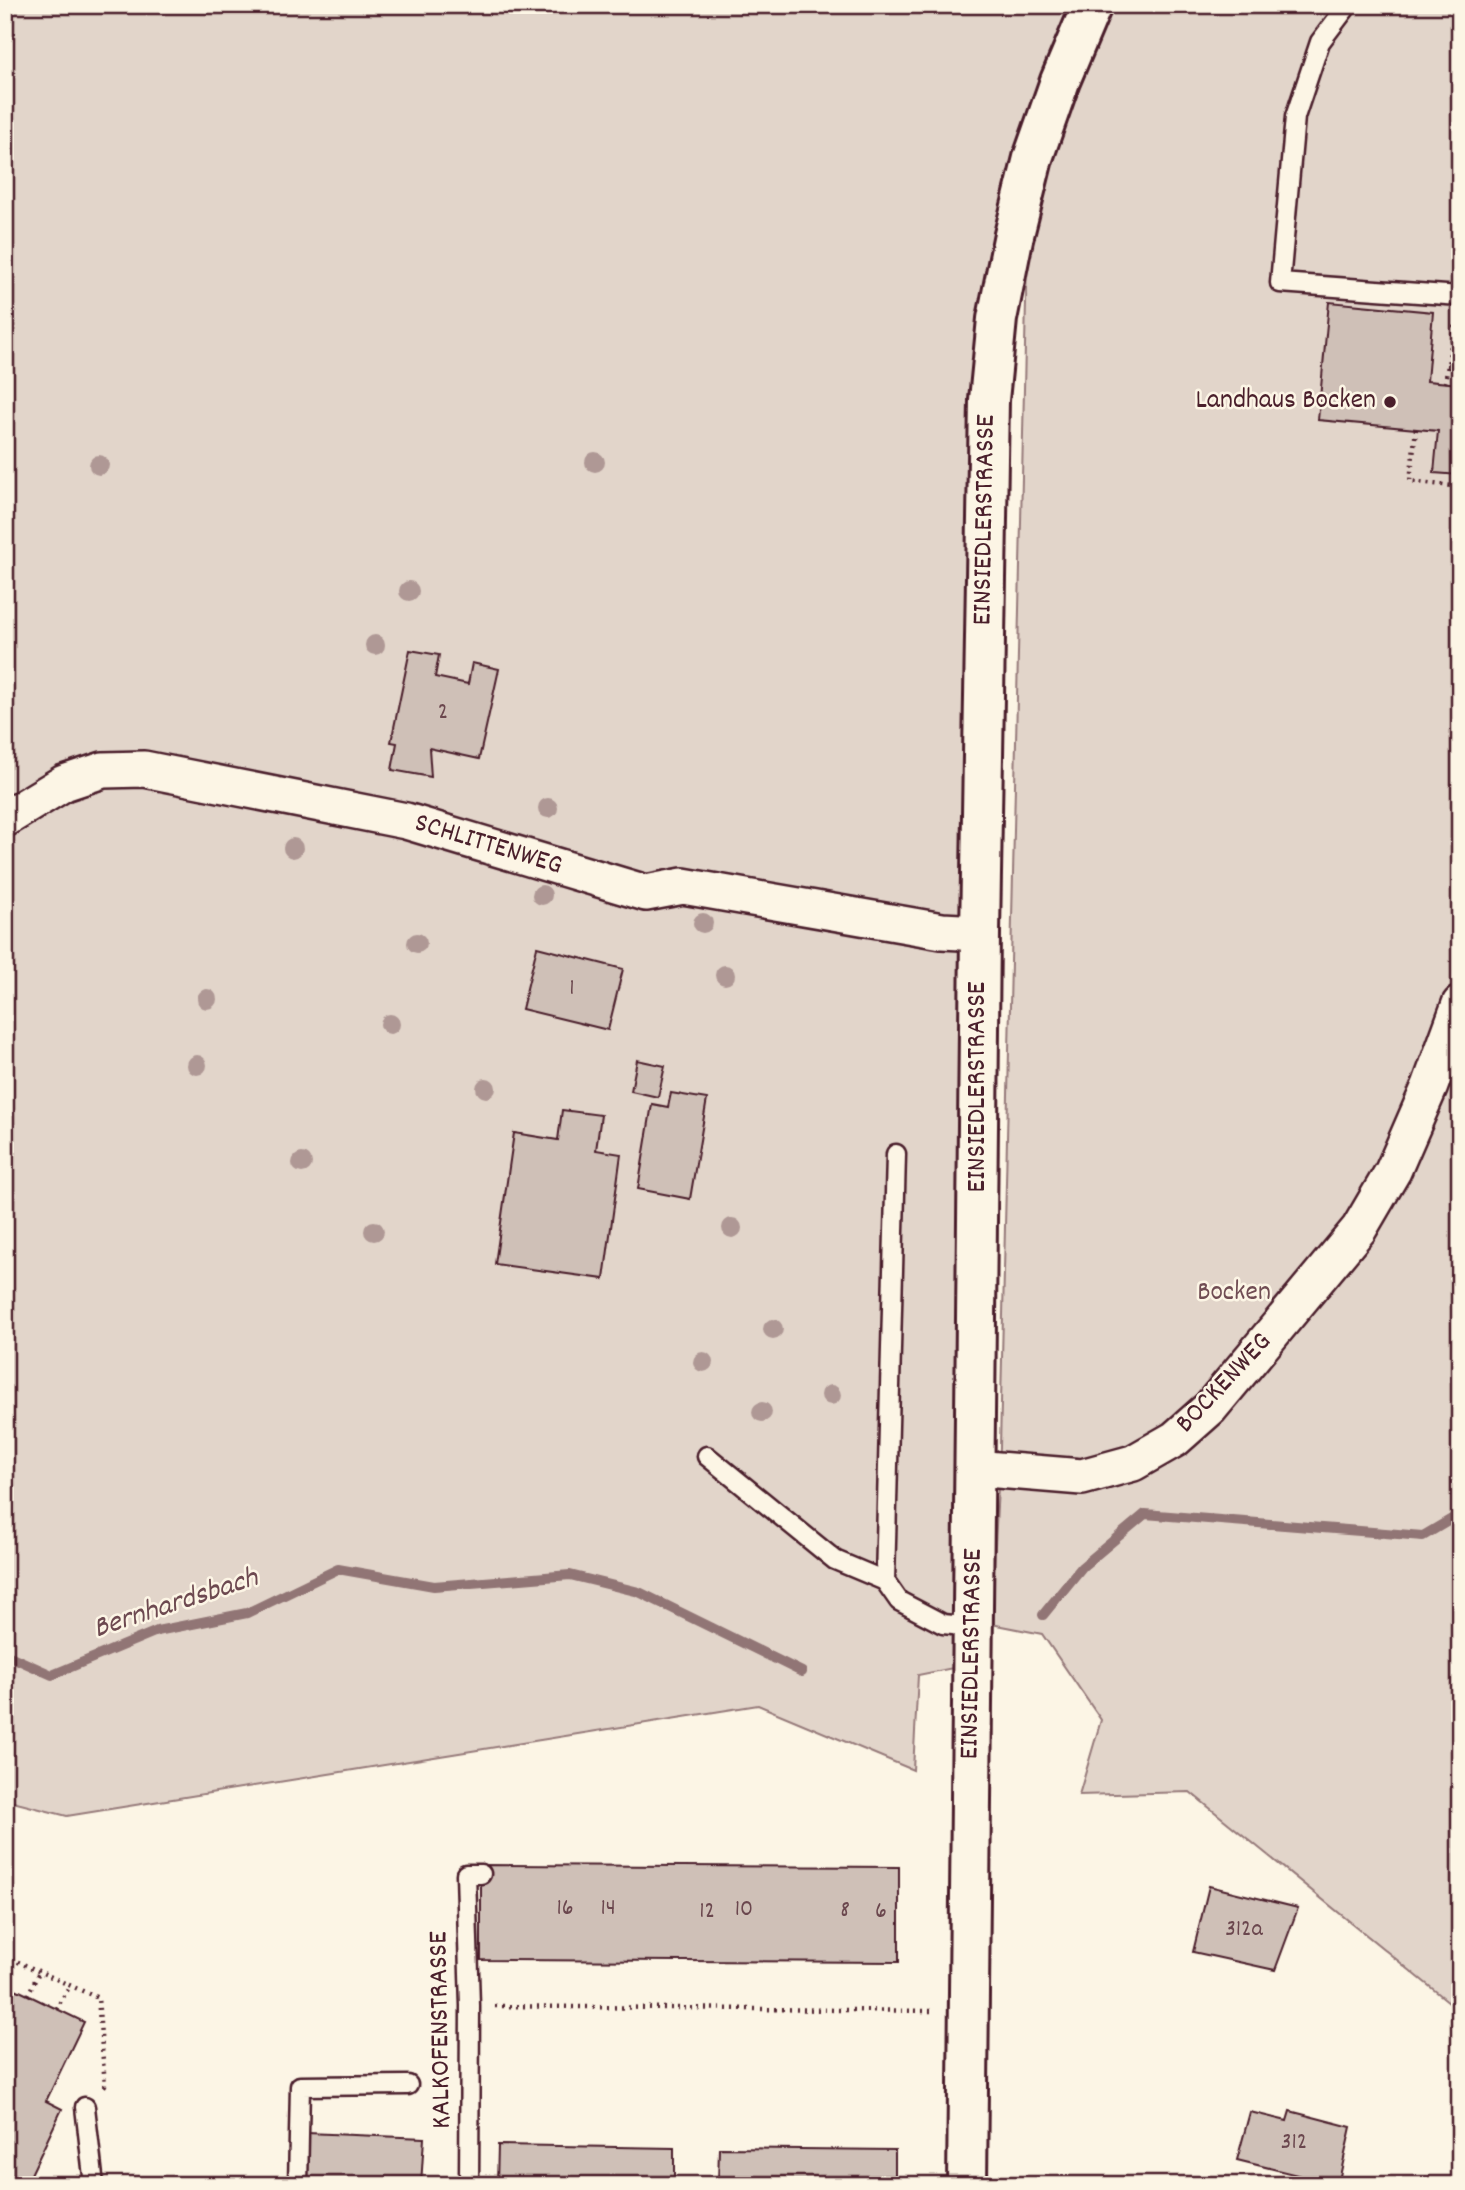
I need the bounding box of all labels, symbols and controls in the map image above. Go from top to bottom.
place label: Landhaus Bocken [1195,382,1376,422]
marker: Landhaus Bocken [1382,394,1398,410]
street label: EINSIEDLERSTRASSE [964,414,1008,626]
house number: 2 [438,696,448,730]
street label: SCHLITTENWEG [409,805,567,887]
house number: 1 [569,972,575,1006]
street label: EINSIEDLERSTRASSE [959,981,999,1193]
park label: Bocken [1197,1274,1271,1314]
street label: BOCKENWEG [1168,1324,1282,1444]
street label: EINSIEDLERSTRASSE [951,1548,995,1760]
water label: Bernhardsbach [88,1558,265,1652]
house number: 16 [556,1892,574,1926]
house number: 14 [600,1892,616,1926]
house number: 10 [735,1893,753,1927]
house number: 8 [840,1894,850,1928]
house number: 12 [699,1895,715,1929]
house number: 6 [875,1895,887,1929]
house number: 312a [1225,1913,1264,1947]
street label: KALKOFENSTRASSE [420,1931,464,2129]
house number: 312 [1281,2126,1307,2160]

